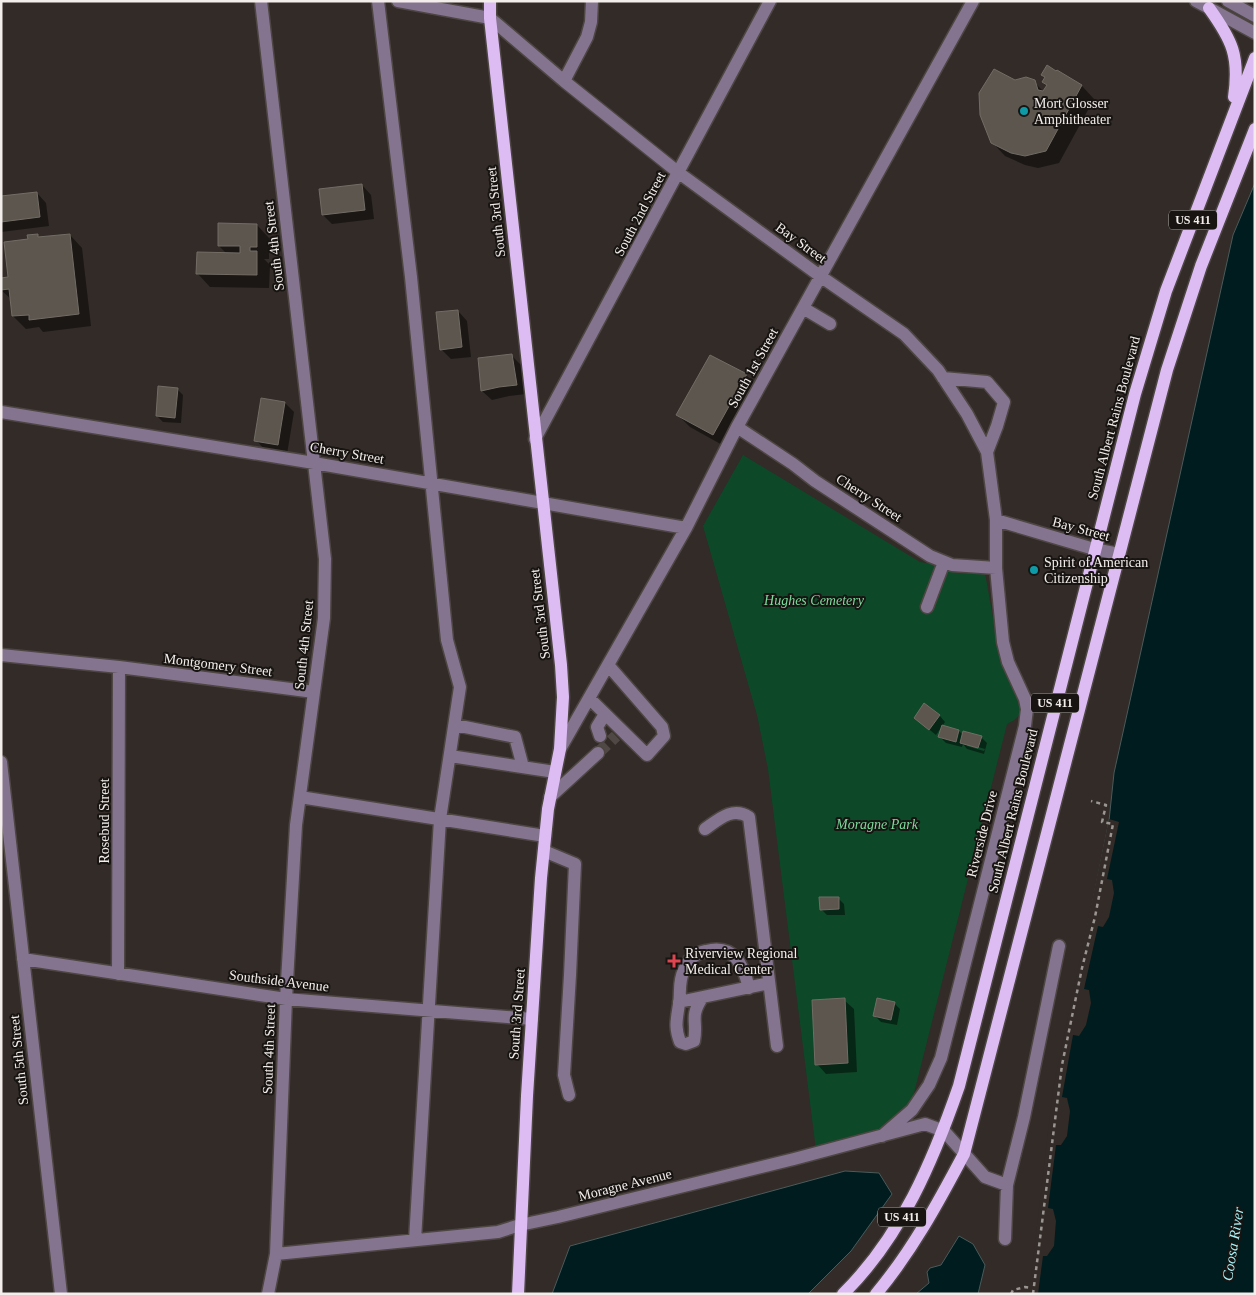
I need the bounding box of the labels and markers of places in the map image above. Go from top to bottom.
place label: Mort Glosser Amphitheater [1034,96,1111,127]
marker: Mort Glosser Amphitheater [1018,105,1030,117]
place label: Spirit of American Citizenship [1044,555,1148,586]
marker: Spirit of American Citizenship [1028,564,1040,576]
place label: Riverview Regional Medical Center [685,946,797,977]
marker: Riverview Regional Medical Center [667,954,681,968]

